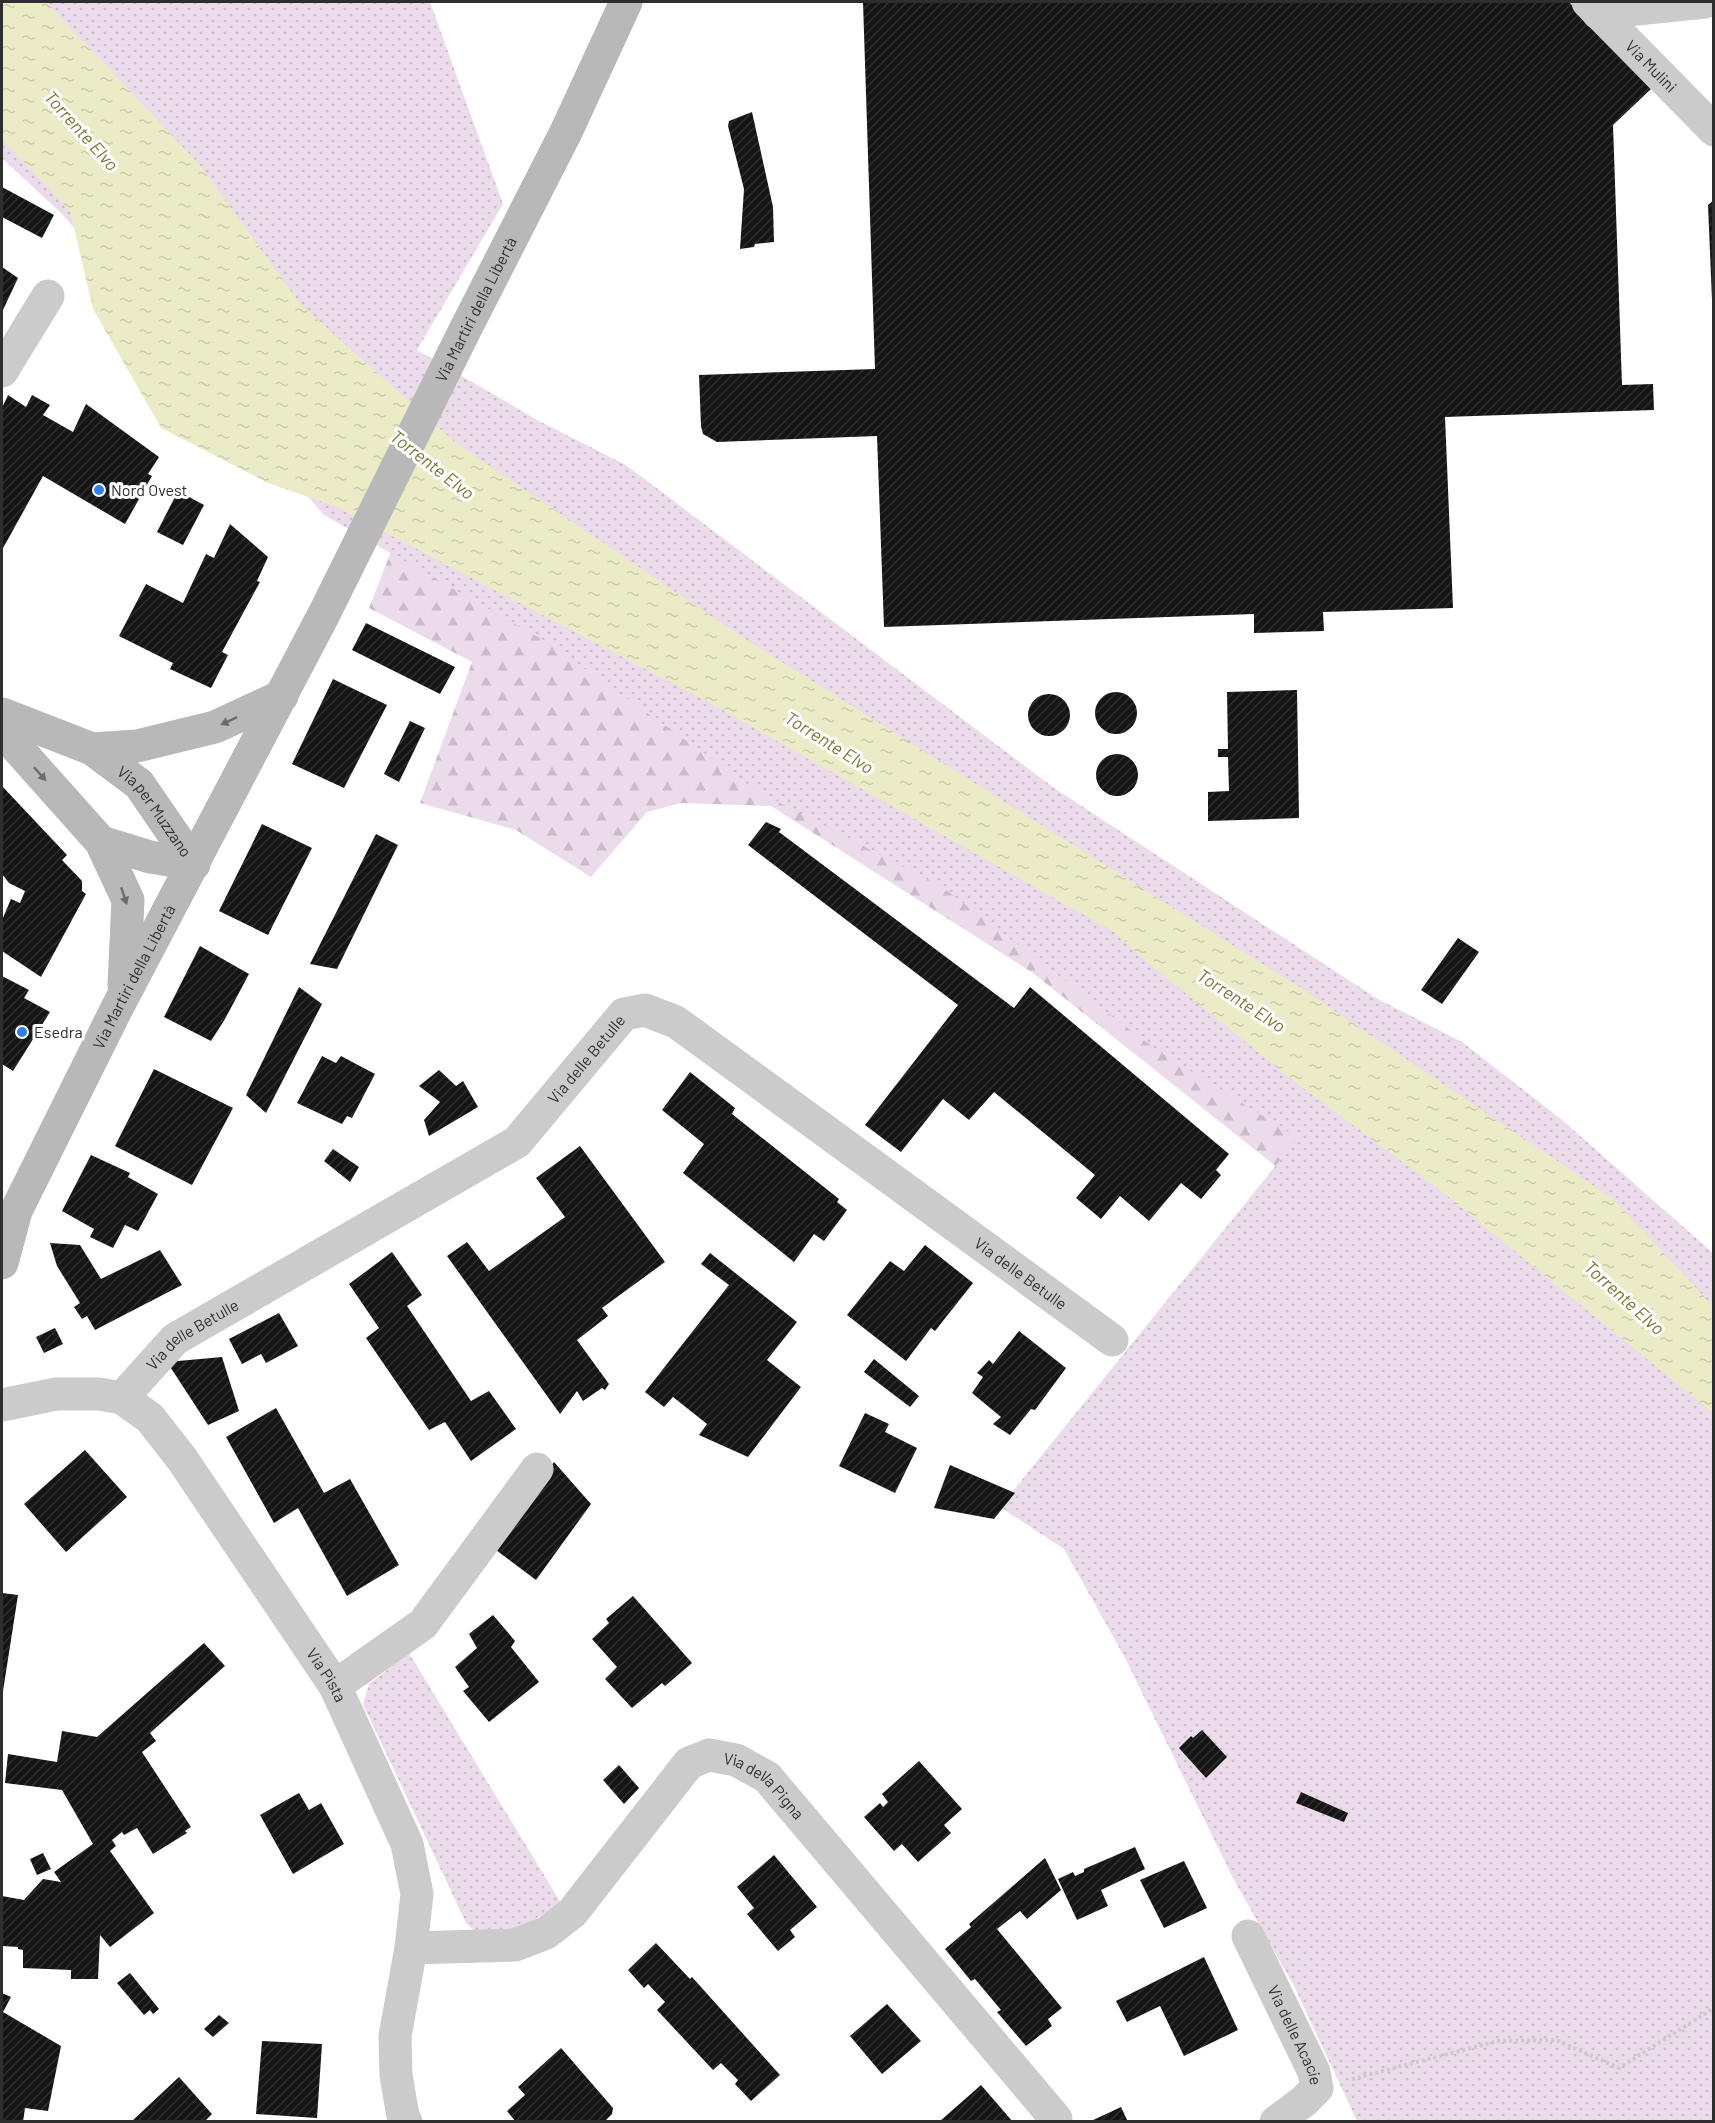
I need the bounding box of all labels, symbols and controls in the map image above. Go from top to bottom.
street label: Via Mulini [1622,36,1681,96]
water label: Torrente Elvo [40,86,124,175]
street label: Via Martiri della Libertà [431,233,520,385]
water label: Torrente Elvo [386,425,479,504]
place label: Nord Ovest [111,480,187,499]
marker: Nord Ovest [92,483,106,497]
water label: Torrente Elvo [781,706,878,778]
one-way arrow [220,716,237,725]
street label: Via per Muzzano [114,761,196,860]
one-way arrow [33,766,46,781]
one-way arrow [120,887,129,905]
street label: Via Martiri della Libertà [88,901,179,1052]
water label: Torrente Elvo [1193,964,1290,1037]
street label: Via delle Betulle [543,1010,628,1107]
place label: Esedra [34,1022,83,1041]
marker: Esedra [15,1025,29,1039]
street label: Via delle Betulle [971,1233,1071,1313]
water label: Torrente Elvo [1580,1255,1669,1339]
street label: Via delle Betulle [142,1295,242,1374]
street label: Via Pista [303,1644,351,1705]
street label: Via della Pigna [722,1748,808,1823]
street label: Via delle Acacie [1264,1982,1326,2086]

